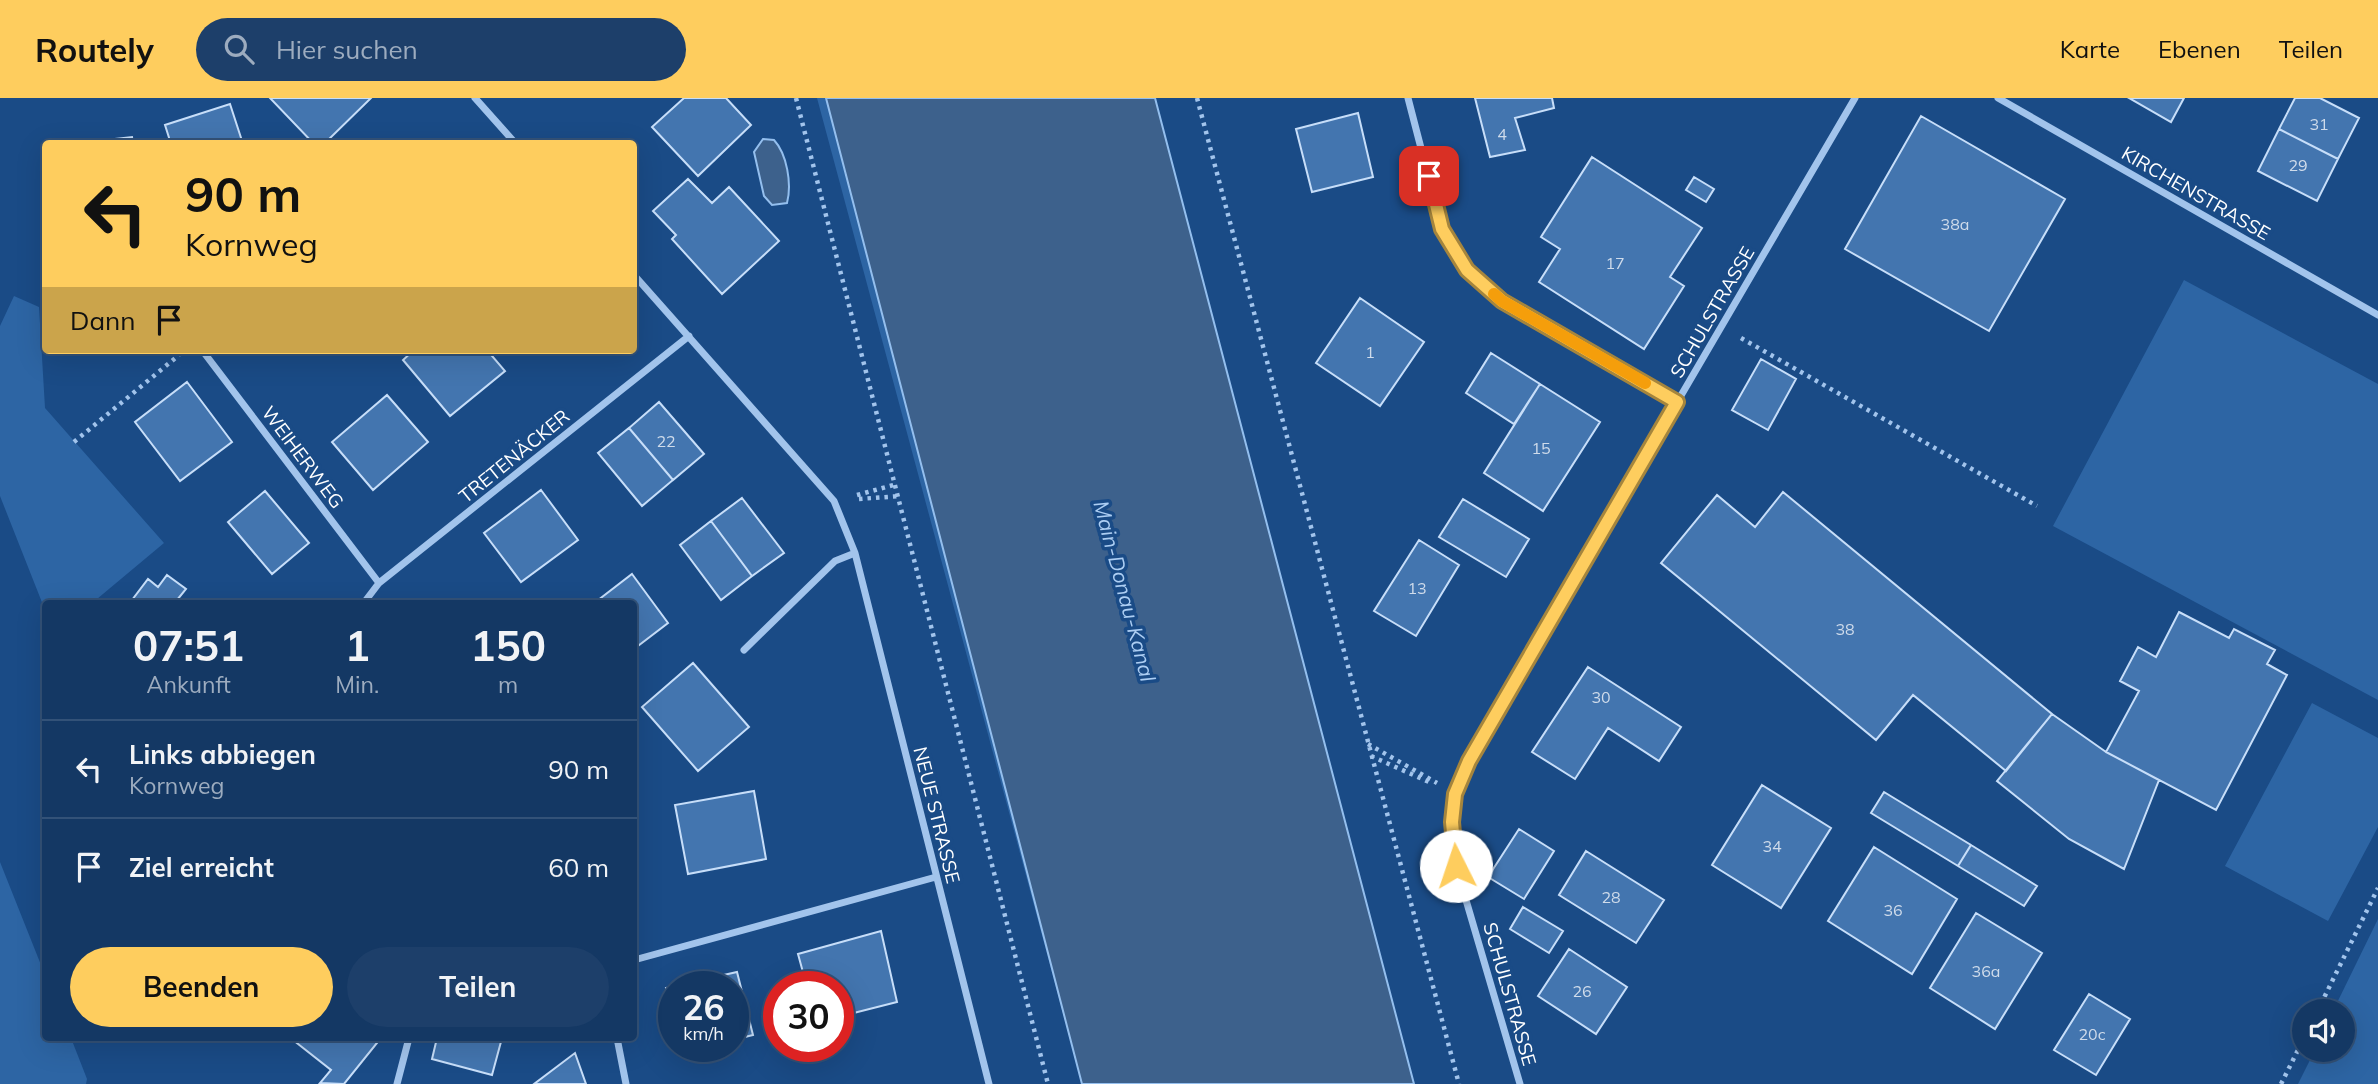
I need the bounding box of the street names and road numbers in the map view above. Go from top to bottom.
street label: KIRCHENSTRASSE [2117,141,2275,245]
street label: SCHULSTRASSE [1665,242,1759,382]
street label: WEIHERWEG [257,401,349,513]
street label: TRETENÄCKER [454,404,574,508]
street label: NEUE STRASSE [908,744,966,886]
street label: SCHULSTRASSE [1478,920,1542,1068]

